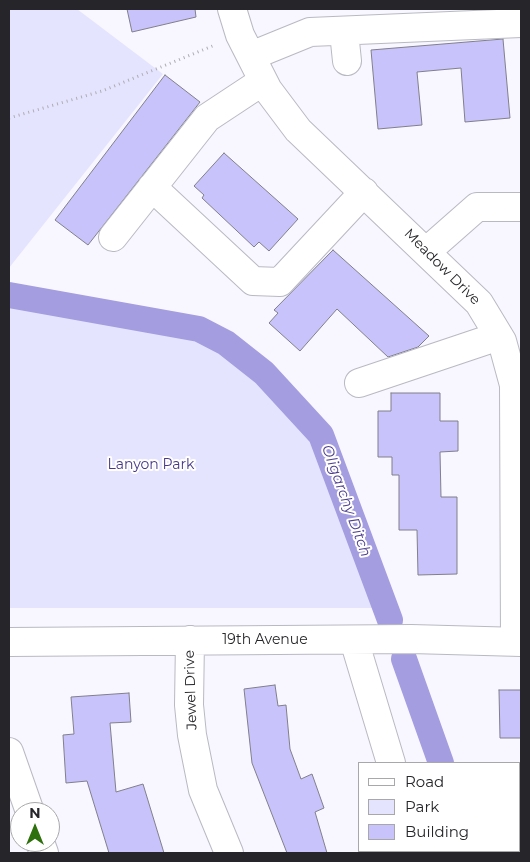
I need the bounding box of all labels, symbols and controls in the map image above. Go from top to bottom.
street label: Meadow Drive [401,226,483,308]
water label: Oligarchy Ditch [317,443,375,559]
park label: Lanyon Park [108,457,194,473]
street label: 19th Avenue [222,632,308,648]
street label: Jewel Drive [181,650,201,730]
legend [358,762,520,852]
text: Road [405,772,444,791]
text: Park [405,797,439,816]
north arrow [10,802,60,852]
text: N [29,804,41,822]
text: Building [405,822,469,841]

